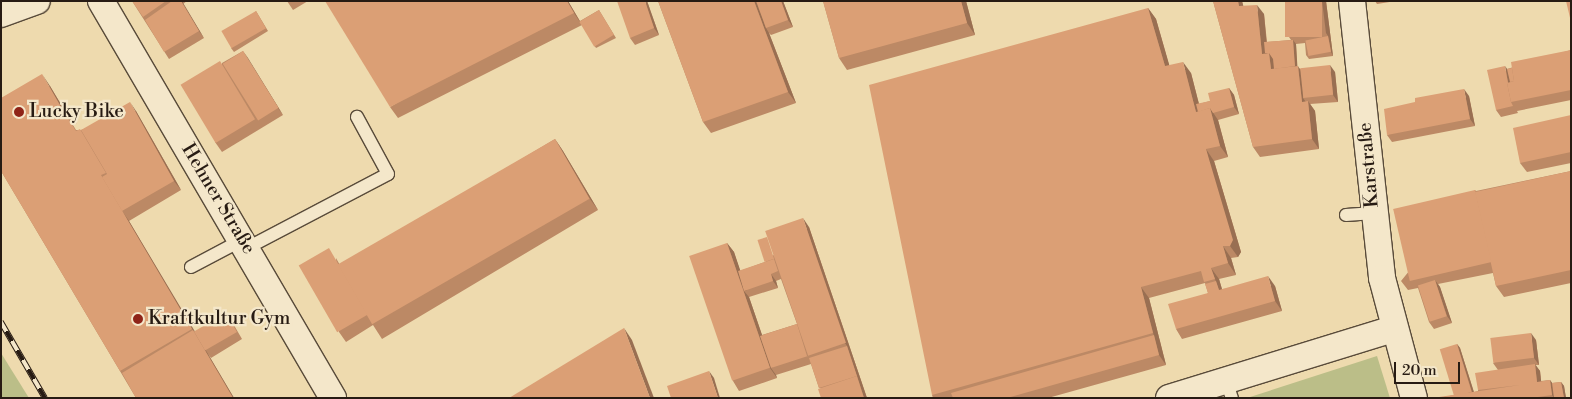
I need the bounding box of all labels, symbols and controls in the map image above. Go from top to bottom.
place label: Lucky Bike [29,101,124,123]
marker: Lucky Bike [13,106,25,118]
street label: Karstraße [1354,121,1384,209]
street label: Hehner Straße [176,140,260,258]
place label: Kraftkultur Gym [148,308,290,330]
marker: Kraftkultur Gym [132,313,144,325]
scale bar [1397,352,1463,384]
text: 20 m [1402,361,1437,380]

